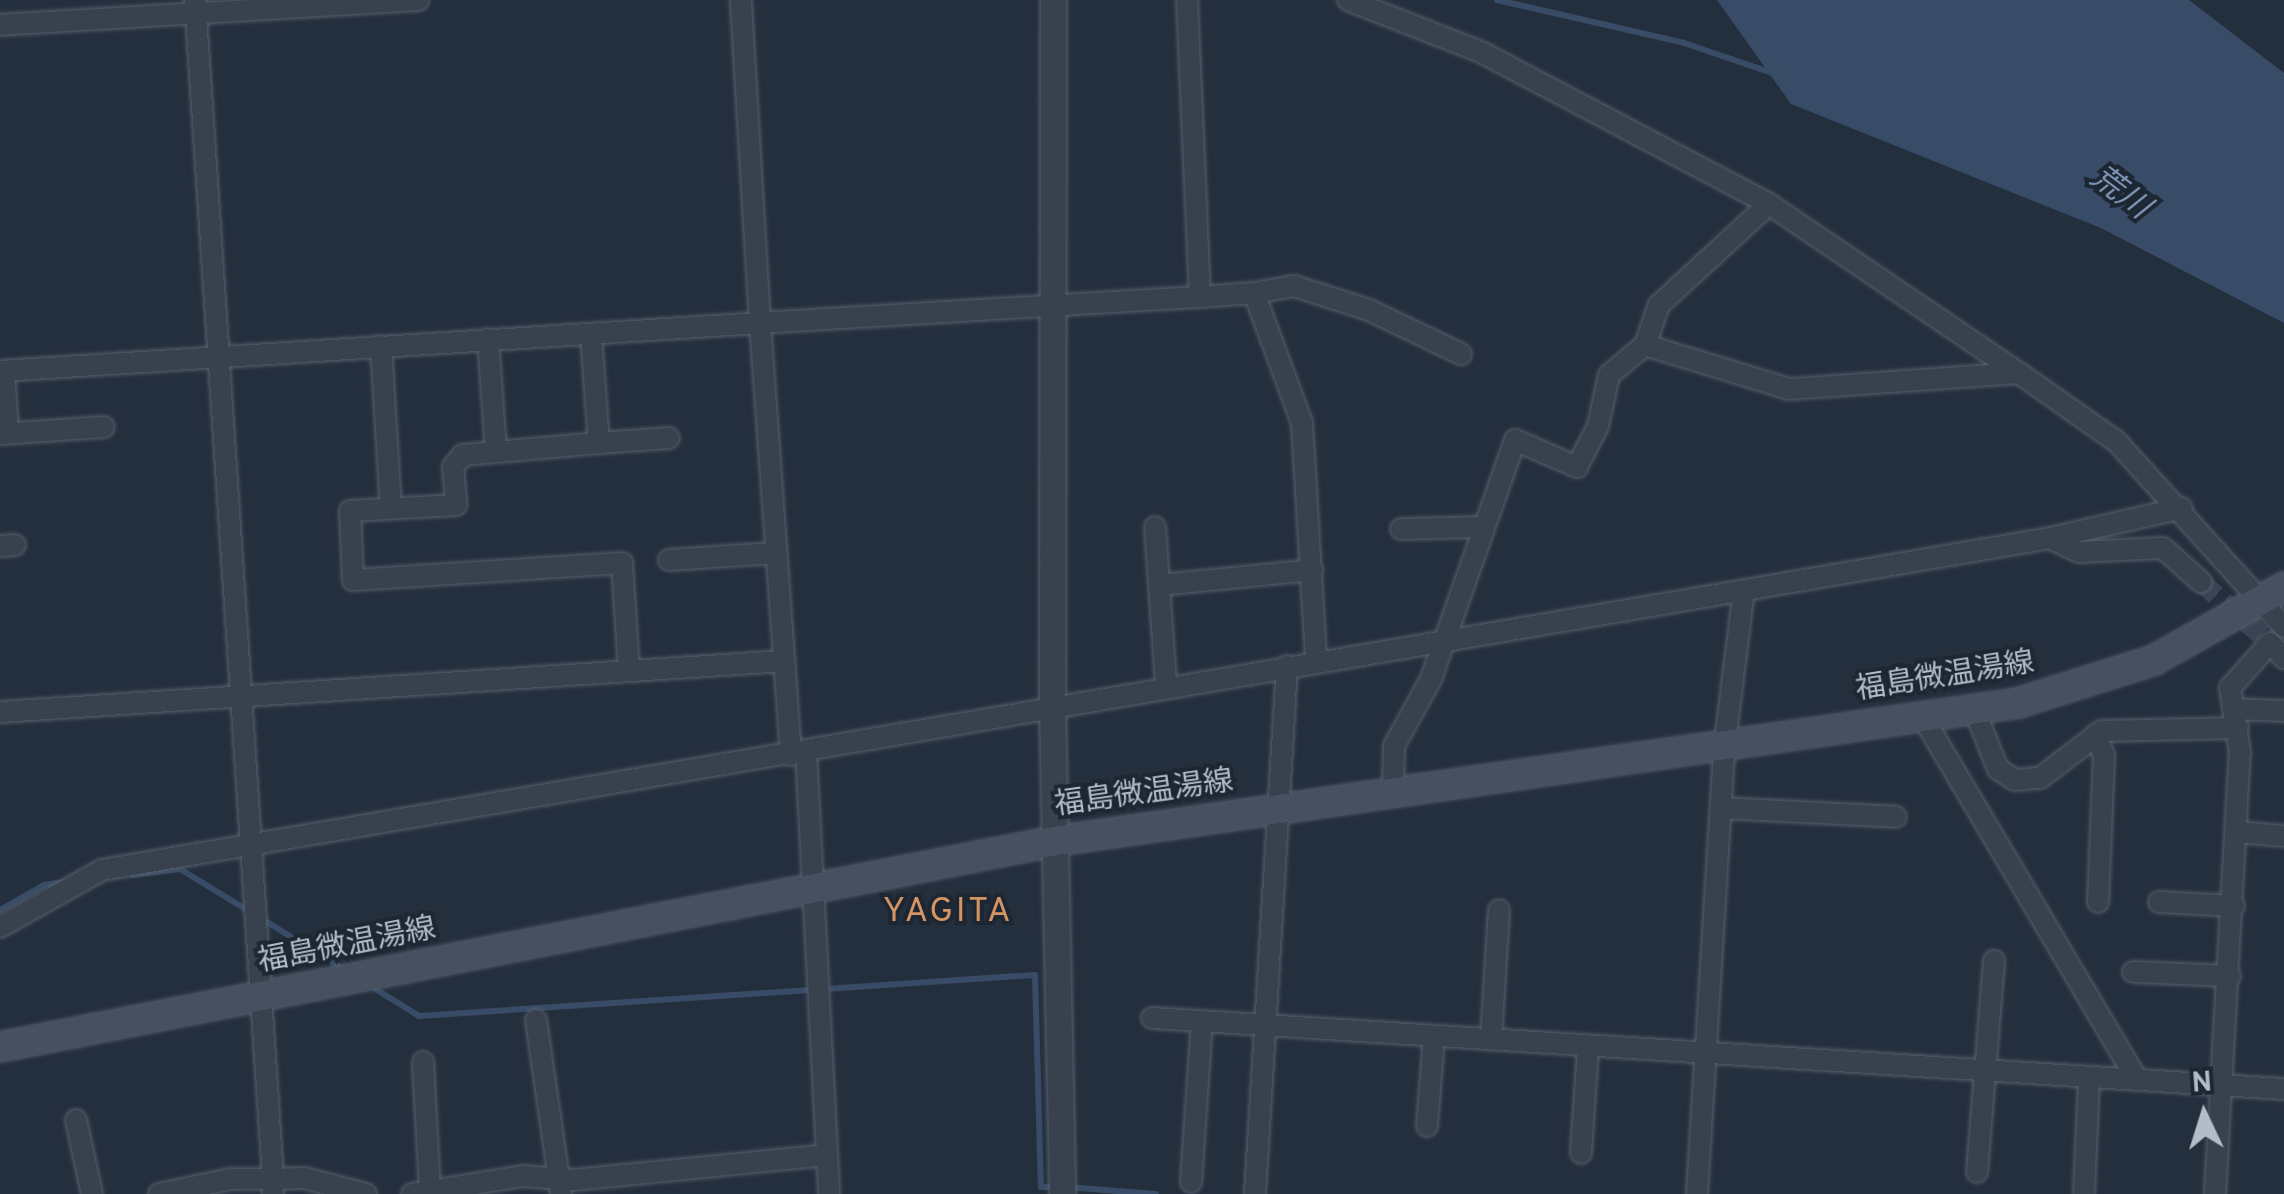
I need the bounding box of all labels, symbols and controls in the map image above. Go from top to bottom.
water label: 荒川 [2082,159,2156,229]
street label: 福島微温湯線 [1853,646,2037,710]
street label: 福島微温湯線 [1052,765,1236,825]
district label: YAGITA [883,891,1013,933]
street label: 福島微温湯線 [255,912,439,982]
north arrow [2154,1064,2254,1164]
text: N [2191,1065,2213,1103]

